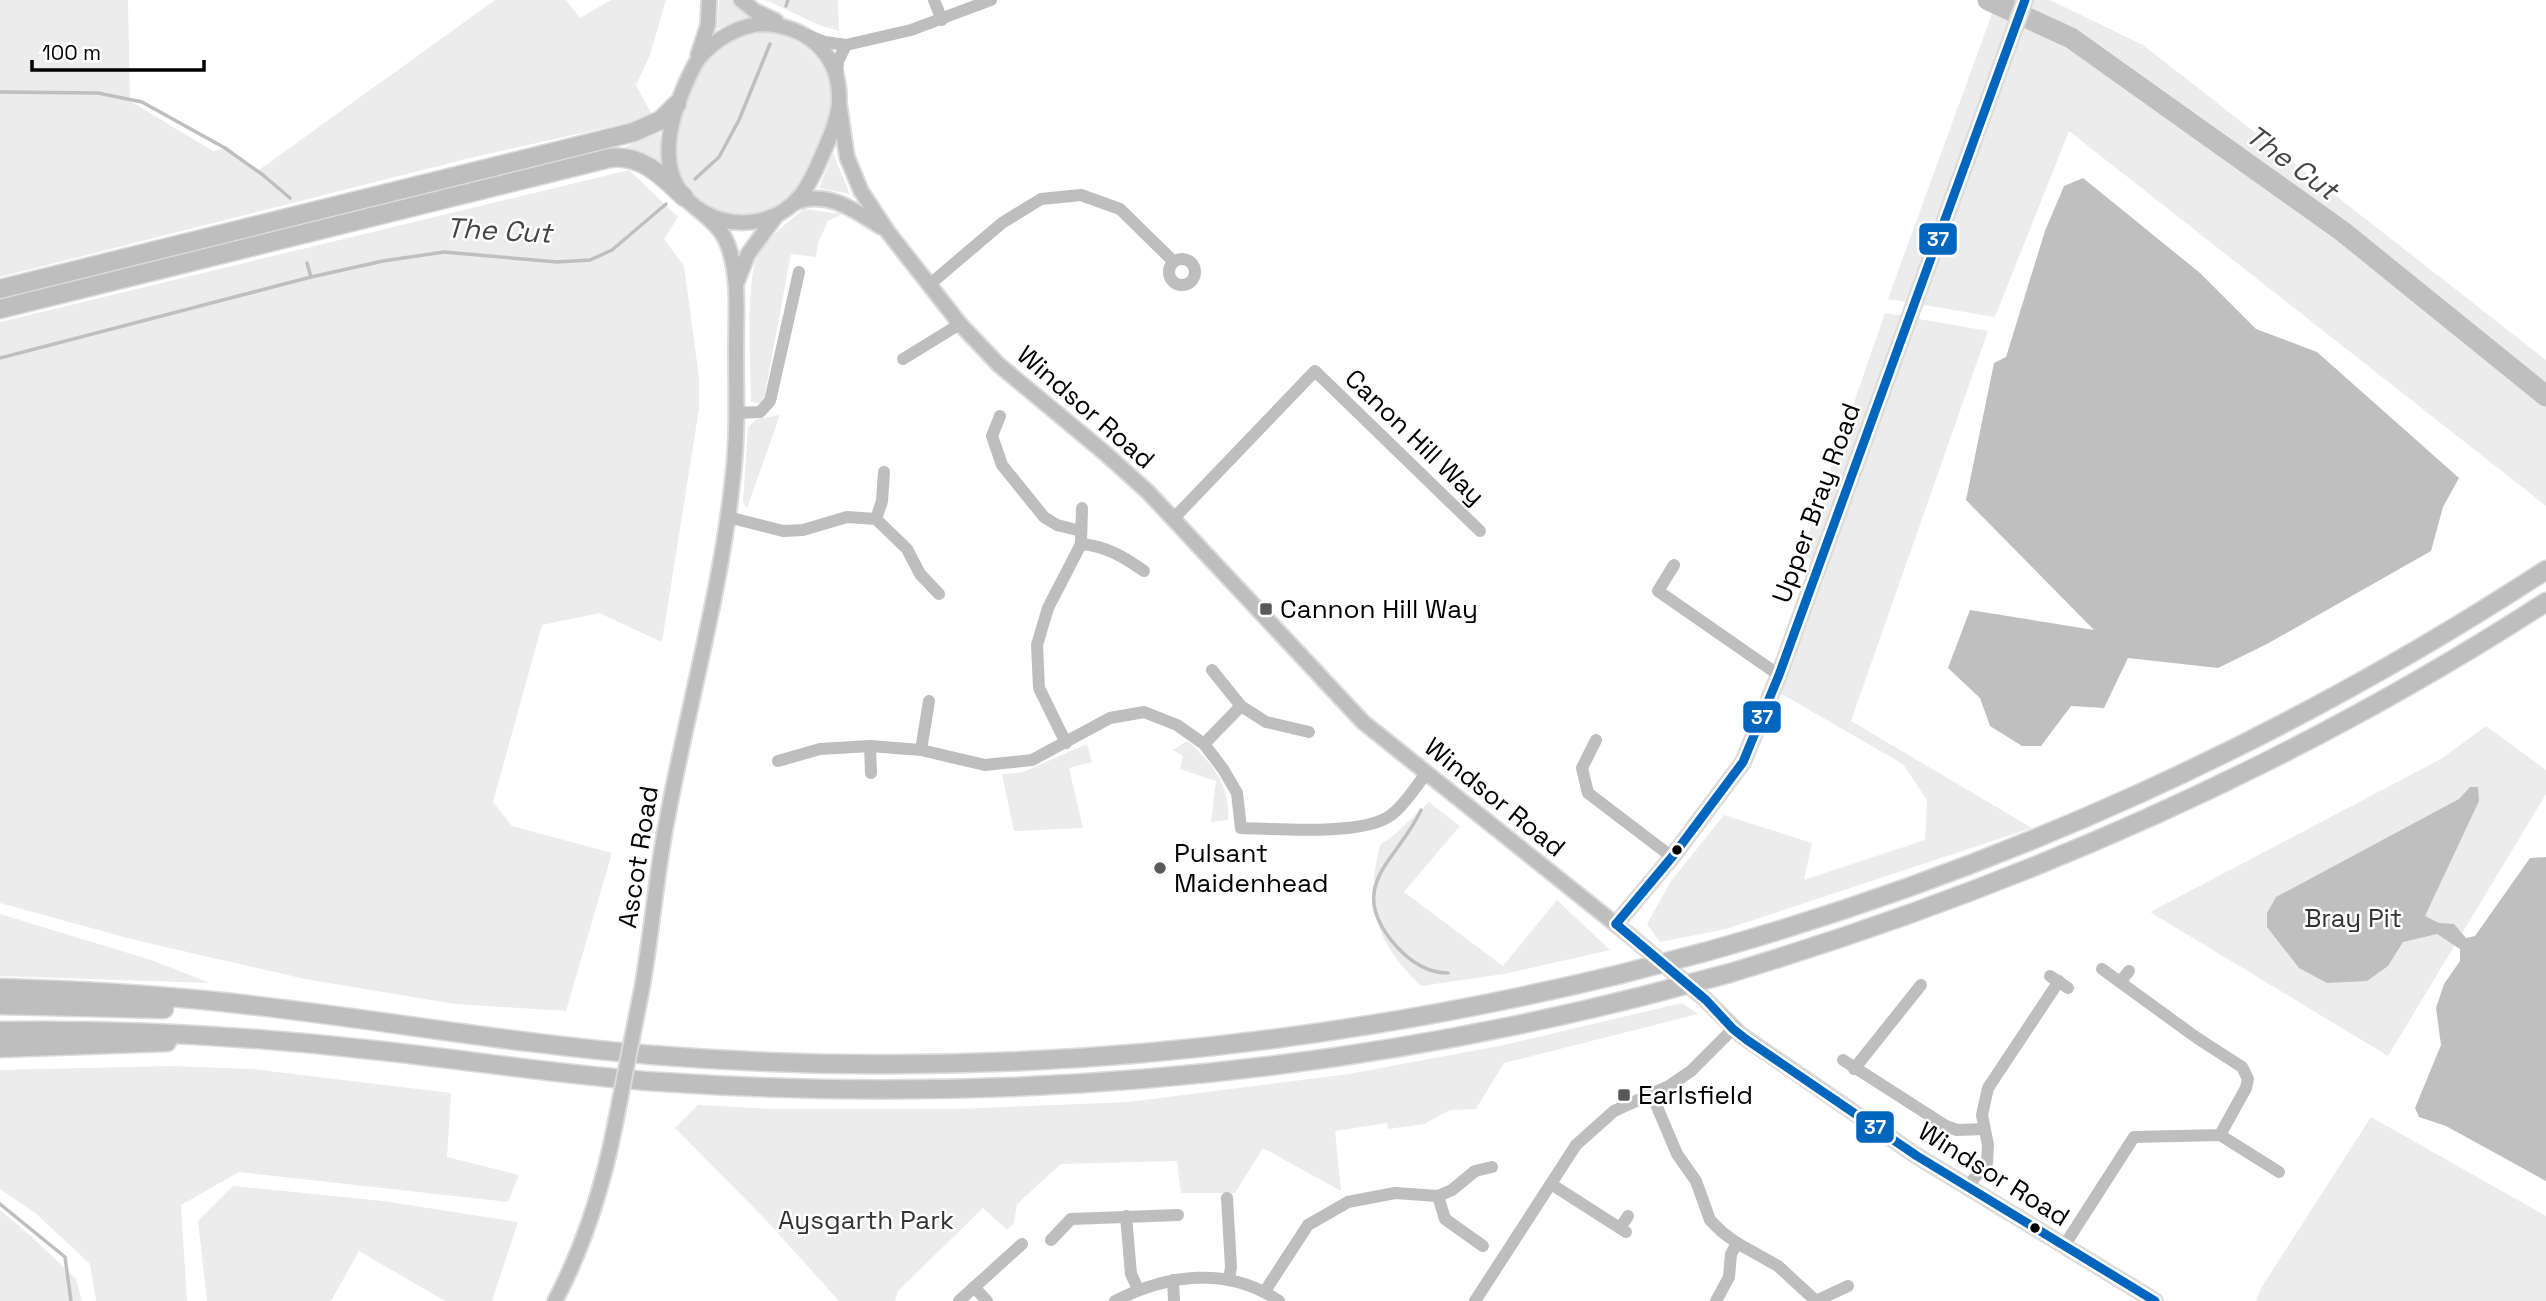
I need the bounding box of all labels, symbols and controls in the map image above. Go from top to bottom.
scale bar [32,28,203,72]
text: 100 m [42,39,101,66]
water label: The Cut [2239,116,2348,209]
water label: The Cut [445,209,556,251]
line badge: 37 [1918,222,1958,256]
text: 37 [1927,227,1950,252]
street label: Windsor Road [1010,338,1162,476]
street label: Canon Hill Way [1338,362,1492,512]
street label: Upper Bray Road [1764,398,1868,608]
place label: Cannon Hill Way [1280,592,1478,626]
marker: Cannon Hill Way [1258,601,1274,617]
line badge: 37 [1742,700,1782,734]
text: 37 [1751,705,1774,730]
street label: Windsor Road [1418,730,1572,864]
street label: Ascot Road [610,783,666,931]
place label: Pulsant Maidenhead [1174,836,1329,900]
unlabelled marker [1670,843,1684,857]
marker: Pulsant Maidenhead [1152,860,1168,876]
park label: Bray Pit [2304,901,2402,935]
place label: Earlsfield [1638,1078,1753,1112]
marker: Earlsfield [1616,1087,1632,1103]
line badge: 37 [1855,1110,1895,1144]
street label: Windsor Road [1912,1114,2076,1234]
text: 37 [1864,1115,1887,1140]
park label: Aysgarth Park [778,1203,954,1237]
unlabelled marker [2028,1221,2042,1235]

